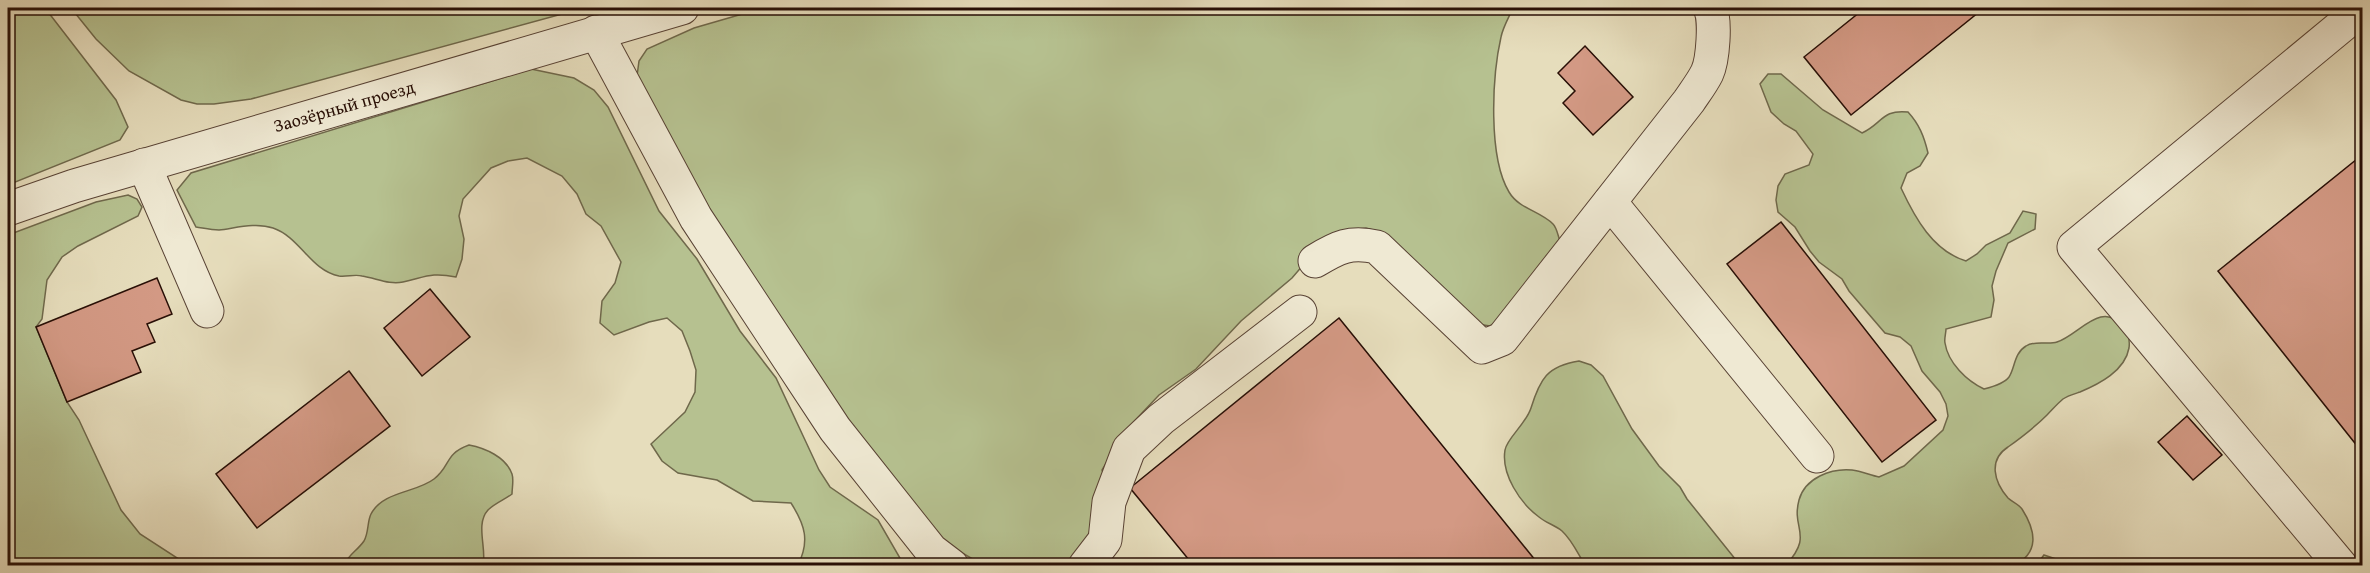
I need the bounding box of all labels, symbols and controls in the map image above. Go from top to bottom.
street label: Заозёрный проезд [270,73,418,139]

